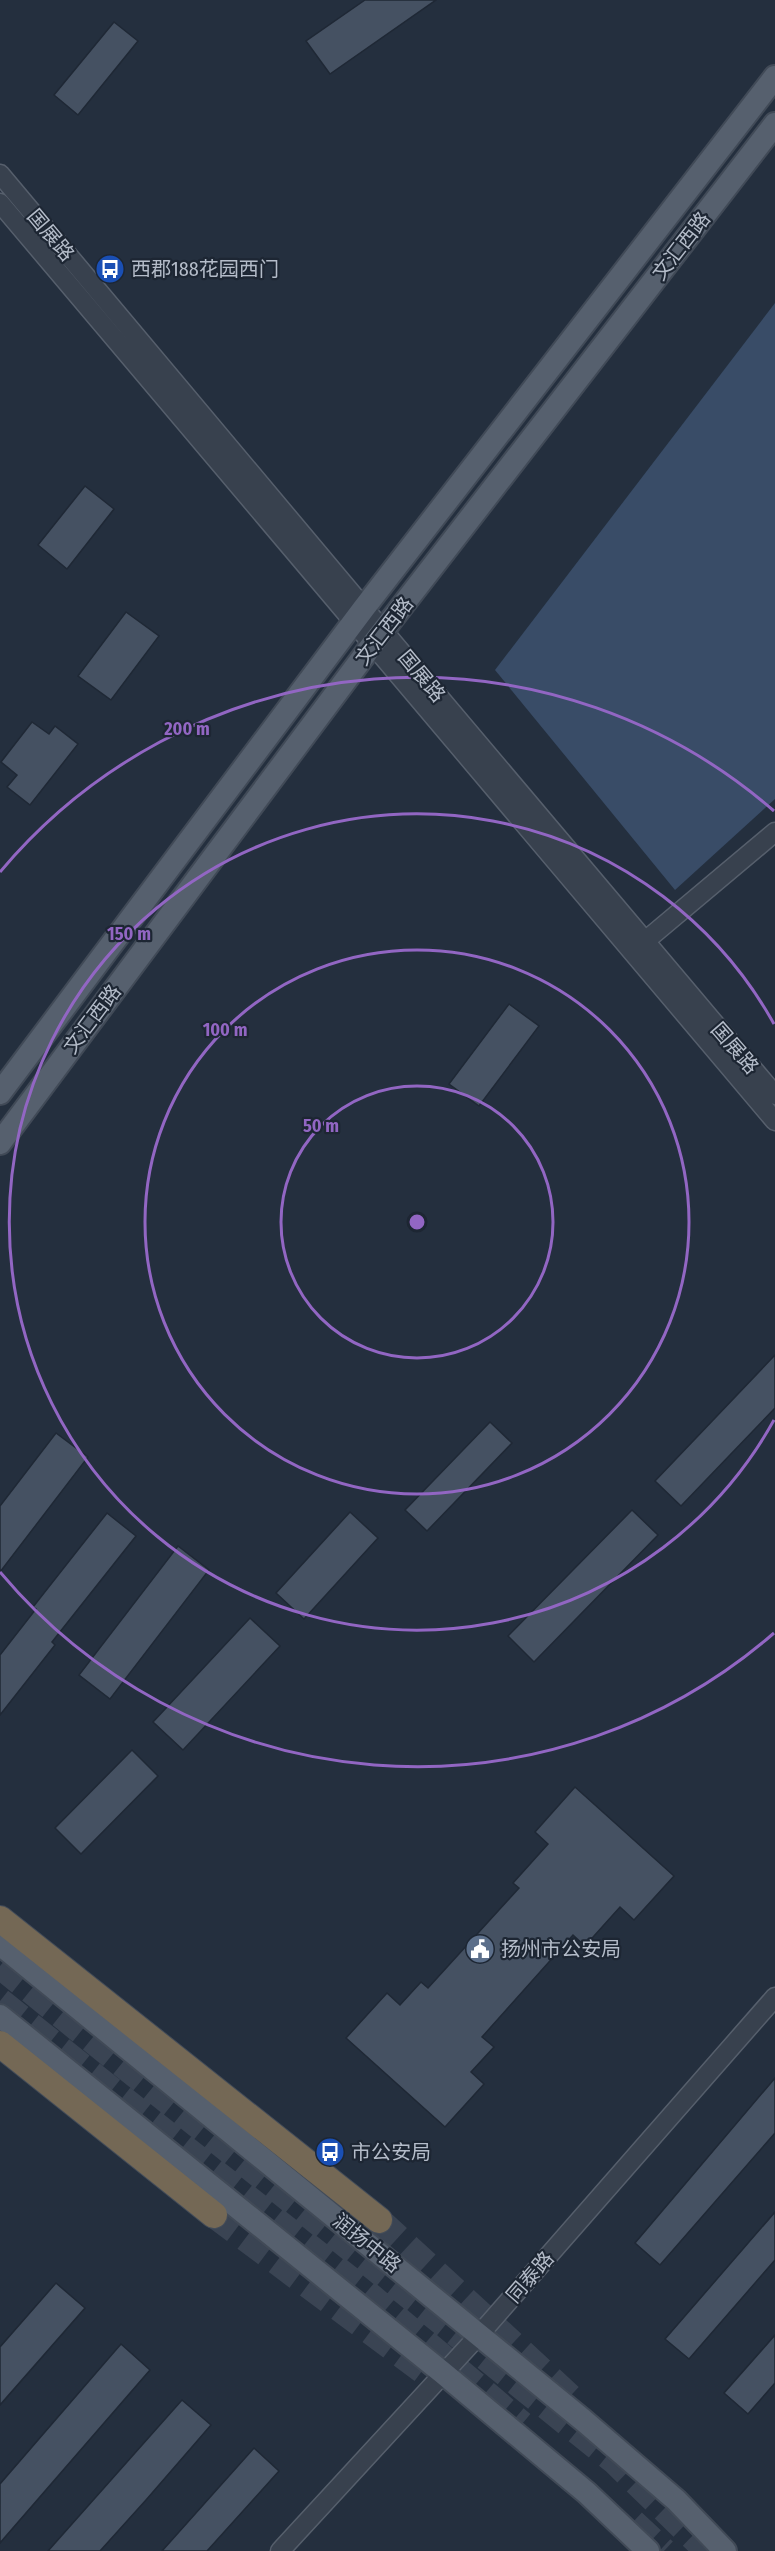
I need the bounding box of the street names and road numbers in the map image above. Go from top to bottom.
street label: 国展路 [23,204,79,266]
street label: 文汇西路 [647,207,715,285]
street label: 文汇西路 [350,592,418,670]
street label: 国展路 [394,645,450,707]
street label: 文汇西路 [58,980,126,1058]
street label: 国展路 [706,1017,764,1079]
street label: 润扬中路 [328,2209,406,2277]
street label: 同泰路 [501,2246,559,2308]

